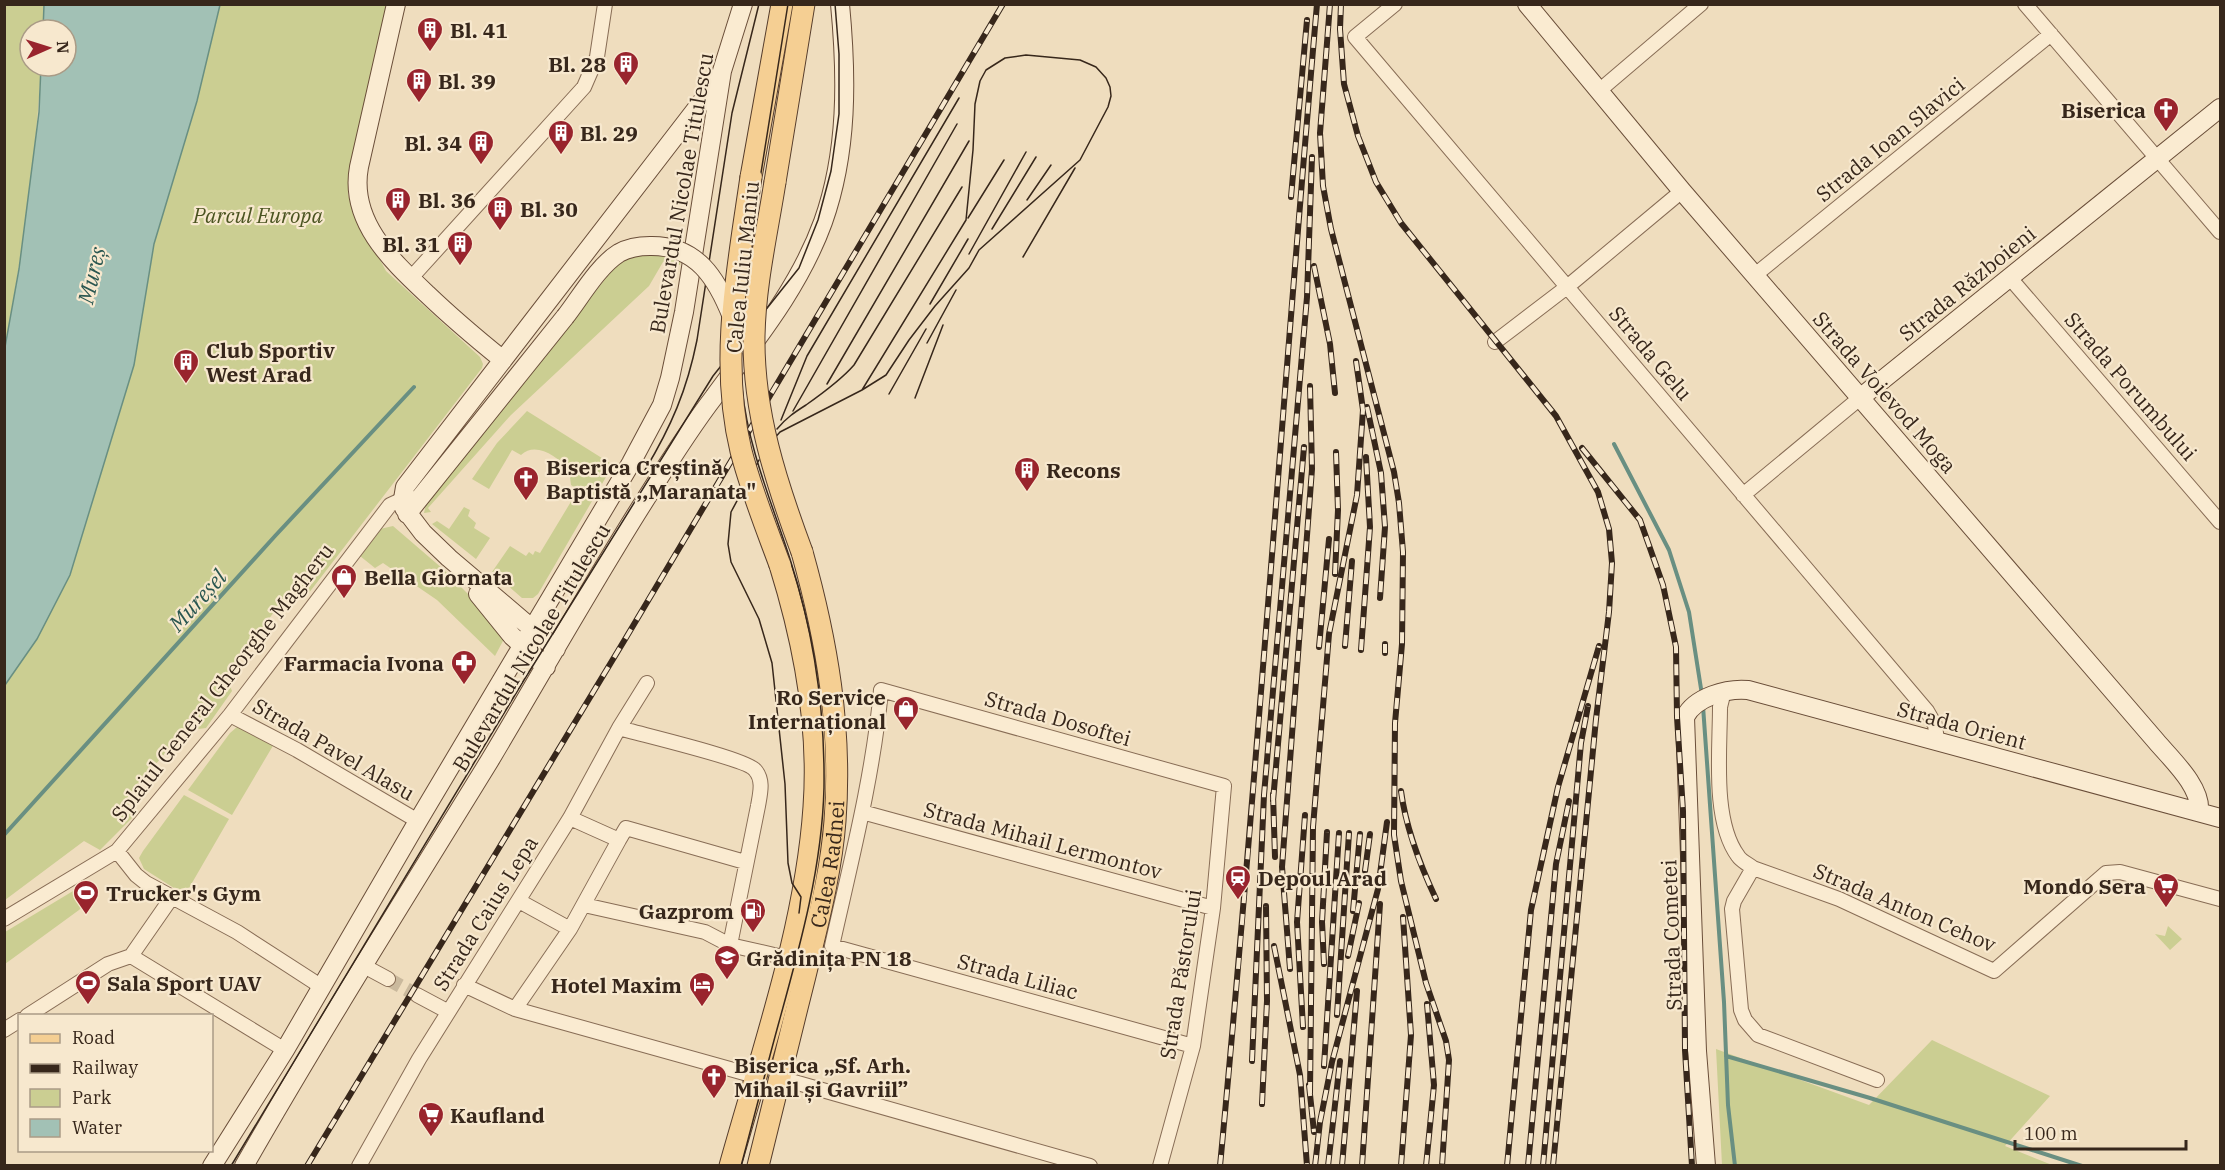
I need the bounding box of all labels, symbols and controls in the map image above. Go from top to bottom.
building icon: Bl. 41 [415,15,445,53]
place label: Bl. 41 [450,16,508,44]
north arrow [18,18,78,78]
text: N [53,40,73,54]
building icon: Bl. 28 [611,49,641,87]
place label: Bl. 28 [548,50,606,78]
street label: Bulevardul Nicolae Titulescu [642,50,720,336]
building icon: Bl. 39 [404,66,434,104]
place label: Bl. 39 [438,67,496,95]
street label: Strada Ioan Slavici [1810,70,1970,208]
church icon: Biserica [2151,95,2181,133]
place label: Biserica [2061,96,2146,124]
building icon: Bl. 29 [546,118,576,156]
place label: Bl. 29 [580,119,638,147]
building icon: Bl. 34 [466,128,496,166]
place label: Bl. 34 [404,129,462,157]
street label: Calea Iuliu Maniu [719,180,765,354]
building icon: Bl. 36 [383,185,413,223]
place label: Bl. 36 [418,186,476,214]
building icon: Bl. 30 [485,194,515,232]
place label: Bl. 30 [520,195,578,223]
park label: Parcul Europa [192,201,324,229]
street label: Strada Războieni [1893,219,2041,347]
building icon: Bl. 31 [445,229,475,267]
place label: Bl. 31 [382,230,440,258]
water label: Mureș [70,243,112,307]
street label: Strada Gelu [1603,300,1699,406]
street label: Strada Voievod Moga [1807,305,1963,479]
street label: Strada Porumbului [2059,306,2203,466]
place label: Club Sportiv West Arad [206,336,335,388]
building icon: Club Sportiv West Arad [171,347,201,385]
place label: Biserica Creștină Baptistă ,,Maranata" [546,453,756,505]
building icon: Recons [1012,455,1042,493]
place label: Recons [1046,456,1121,484]
church icon: Biserica Creștină Baptistă ,,Maranata" [511,464,541,502]
street label: Bulevardul Nicolae Titulescu [446,518,616,776]
street label: Splaiul General Gheorghe Magheru [104,537,340,827]
water label: Mureșel [161,562,233,638]
shop icon: Bella Giornata [329,562,359,600]
place label: Bella Giornata [364,563,513,591]
pharmacy icon: Farmacia Ivona [449,648,479,686]
place label: Farmacia Ivona [284,649,444,677]
place label: Ro Service Internațional [748,683,886,735]
street label: Strada Dosoftei [982,684,1134,752]
street label: Strada Pavel Alasu [248,691,420,807]
shop icon: Ro Service Internațional [891,694,921,732]
street label: Strada Orient [1894,694,2030,756]
street label: Strada Mihail Lermontov [921,795,1166,885]
street label: Calea Radnei [803,800,850,931]
street label: Strada Caius Lepa [426,830,544,996]
street label: Strada Anton Cehov [1809,856,2001,958]
street label: Strada Cometei [1654,859,1688,1011]
station icon: Depoul Arad [1223,863,1253,901]
place label: Depoul Arad [1258,864,1387,892]
supermarket icon: Mondo Sera [2151,871,2181,909]
place label: Mondo Sera [2023,872,2146,900]
sports icon: Trucker's Gym [71,878,101,916]
place label: Trucker's Gym [106,879,261,907]
street label: Strada Păstorului [1153,887,1207,1061]
fuel station icon: Gazprom [738,896,768,934]
place label: Gazprom [638,897,734,925]
school or university icon: Grădinița PN 18 [712,943,742,981]
place label: Grădinița PN 18 [746,944,912,972]
street label: Strada Liliac [955,946,1081,1006]
sports icon: Sala Sport UAV [73,968,103,1006]
place label: Sala Sport UAV [107,969,262,997]
hotel icon: Hotel Maxim [687,970,717,1008]
place label: Hotel Maxim [551,971,682,999]
legend [18,1014,213,1152]
text: Road [72,1026,115,1049]
place label: Biserica „Sf. Arh. Mihail și Gavriil” [734,1051,911,1103]
text: Railway [72,1056,138,1079]
church icon: Biserica „Sf. Arh. Mihail și Gavriil” [699,1062,729,1100]
text: Park [72,1086,112,1109]
supermarket icon: Kaufland [416,1100,446,1138]
place label: Kaufland [450,1101,545,1129]
scale bar [2015,1113,2186,1151]
text: Water [72,1116,122,1139]
text: 100 m [2024,1122,2078,1145]

